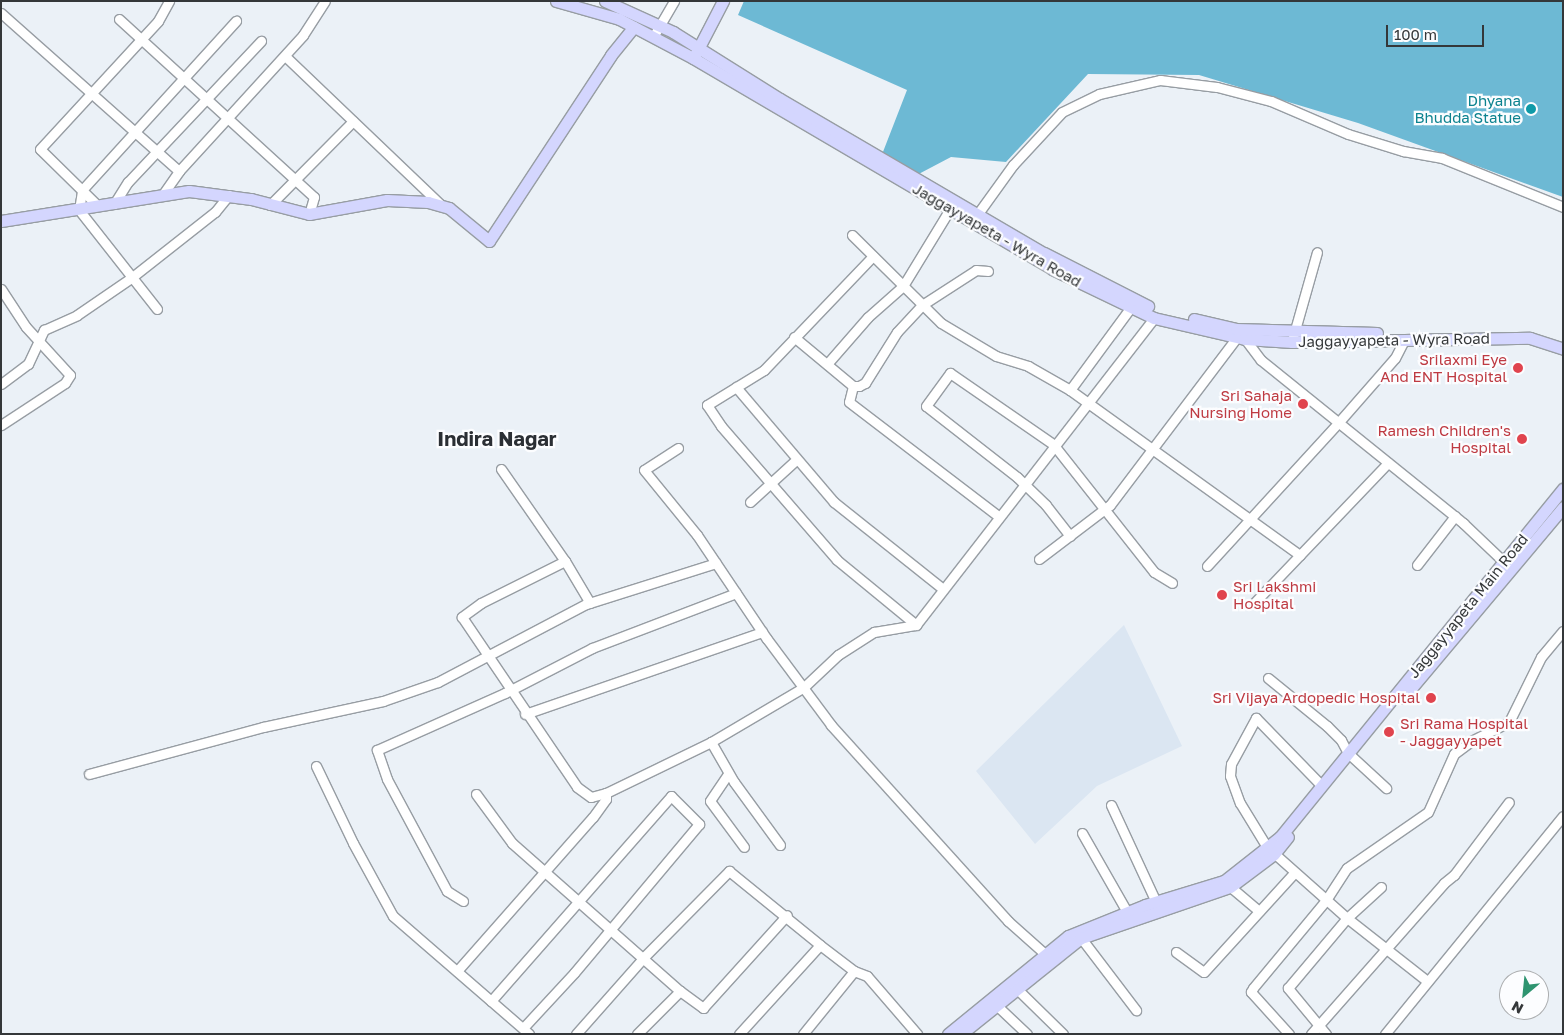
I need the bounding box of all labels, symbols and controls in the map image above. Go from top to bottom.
scale bar [1389,15,1486,47]
text: 100 m [1394,25,1437,43]
place label: Dhyana Bhudda Statue [1415,91,1521,126]
marker: Dhyana Bhudda Statue [1525,103,1537,115]
street label: Jaggayyapeta - Wyra Road [909,179,1085,291]
street label: Jaggayyapeta - Wyra Road [1298,329,1490,351]
place label: Srilaxmi Eye And ENT Hospital [1380,350,1507,385]
marker: Srilaxmi Eye And ENT Hospital [1511,361,1525,375]
place label: Sri Sahaja Nursing Home [1189,386,1292,421]
marker: Sri Sahaja Nursing Home [1296,397,1310,411]
place label: Ramesh Children's Hospital [1378,421,1511,456]
district label: Indira Nagar [437,426,557,450]
marker: Ramesh Children's Hospital [1515,432,1529,446]
street label: Jaggayyapeta Main Road [1404,530,1532,682]
place label: Sri Lakshmi Hospital [1233,577,1316,612]
marker: Sri Lakshmi Hospital [1215,588,1229,602]
place label: Sri Vijaya Ardopedic Hospital [1212,689,1420,707]
marker: Sri Vijaya Ardopedic Hospital [1424,691,1438,705]
place label: Sri Rama Hospital - Jaggayyapet [1400,714,1528,749]
marker: Sri Rama Hospital - Jaggayyapet [1382,725,1396,739]
north arrow [1499,970,1549,1020]
text: N [1509,998,1526,1018]

